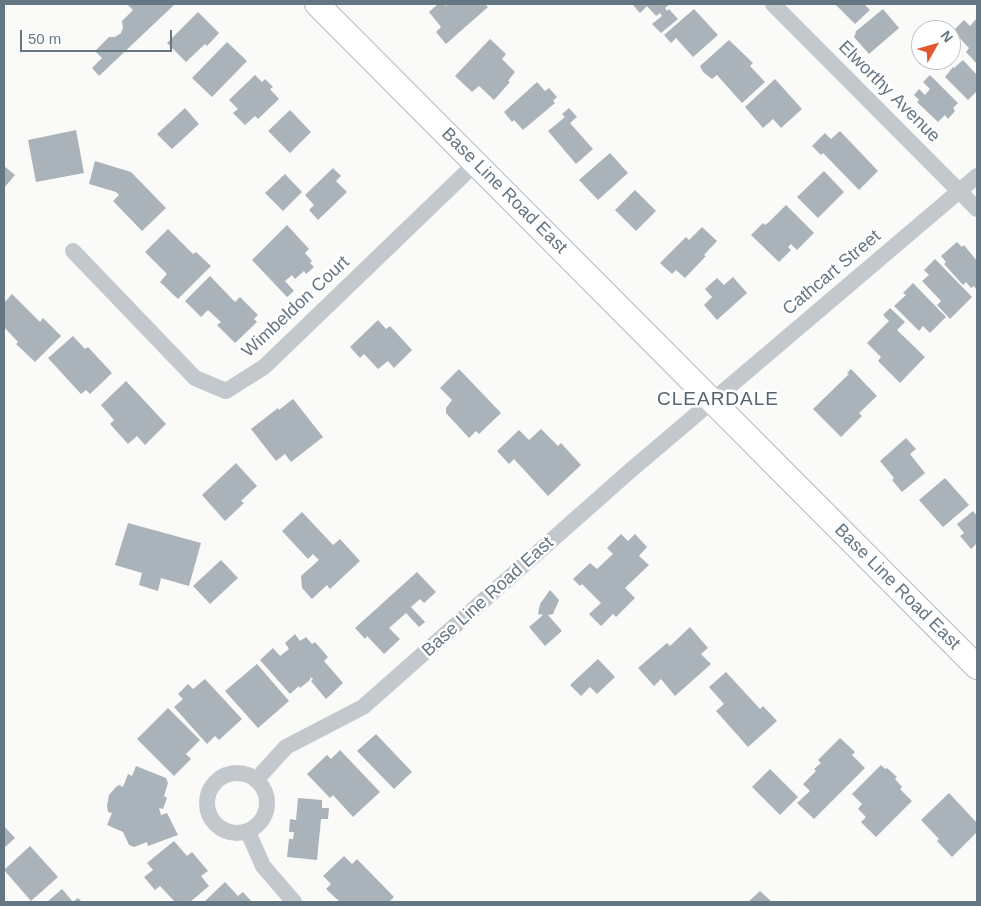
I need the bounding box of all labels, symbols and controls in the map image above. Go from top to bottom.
scale bar [22,20,175,52]
north arrow [911,20,961,70]
text: N [938,27,956,45]
text: 50 m [28,30,61,47]
street label: Elworthy Avenue [834,37,944,147]
street label: Base Line Road East [437,124,571,258]
street label: Cathcart Street [779,226,885,320]
street label: Wimbeldon Court [238,252,354,362]
district label: CLEARDALE [656,389,780,411]
street label: Base Line Road East [830,520,964,654]
street label: Base Line Road East [418,532,558,662]

